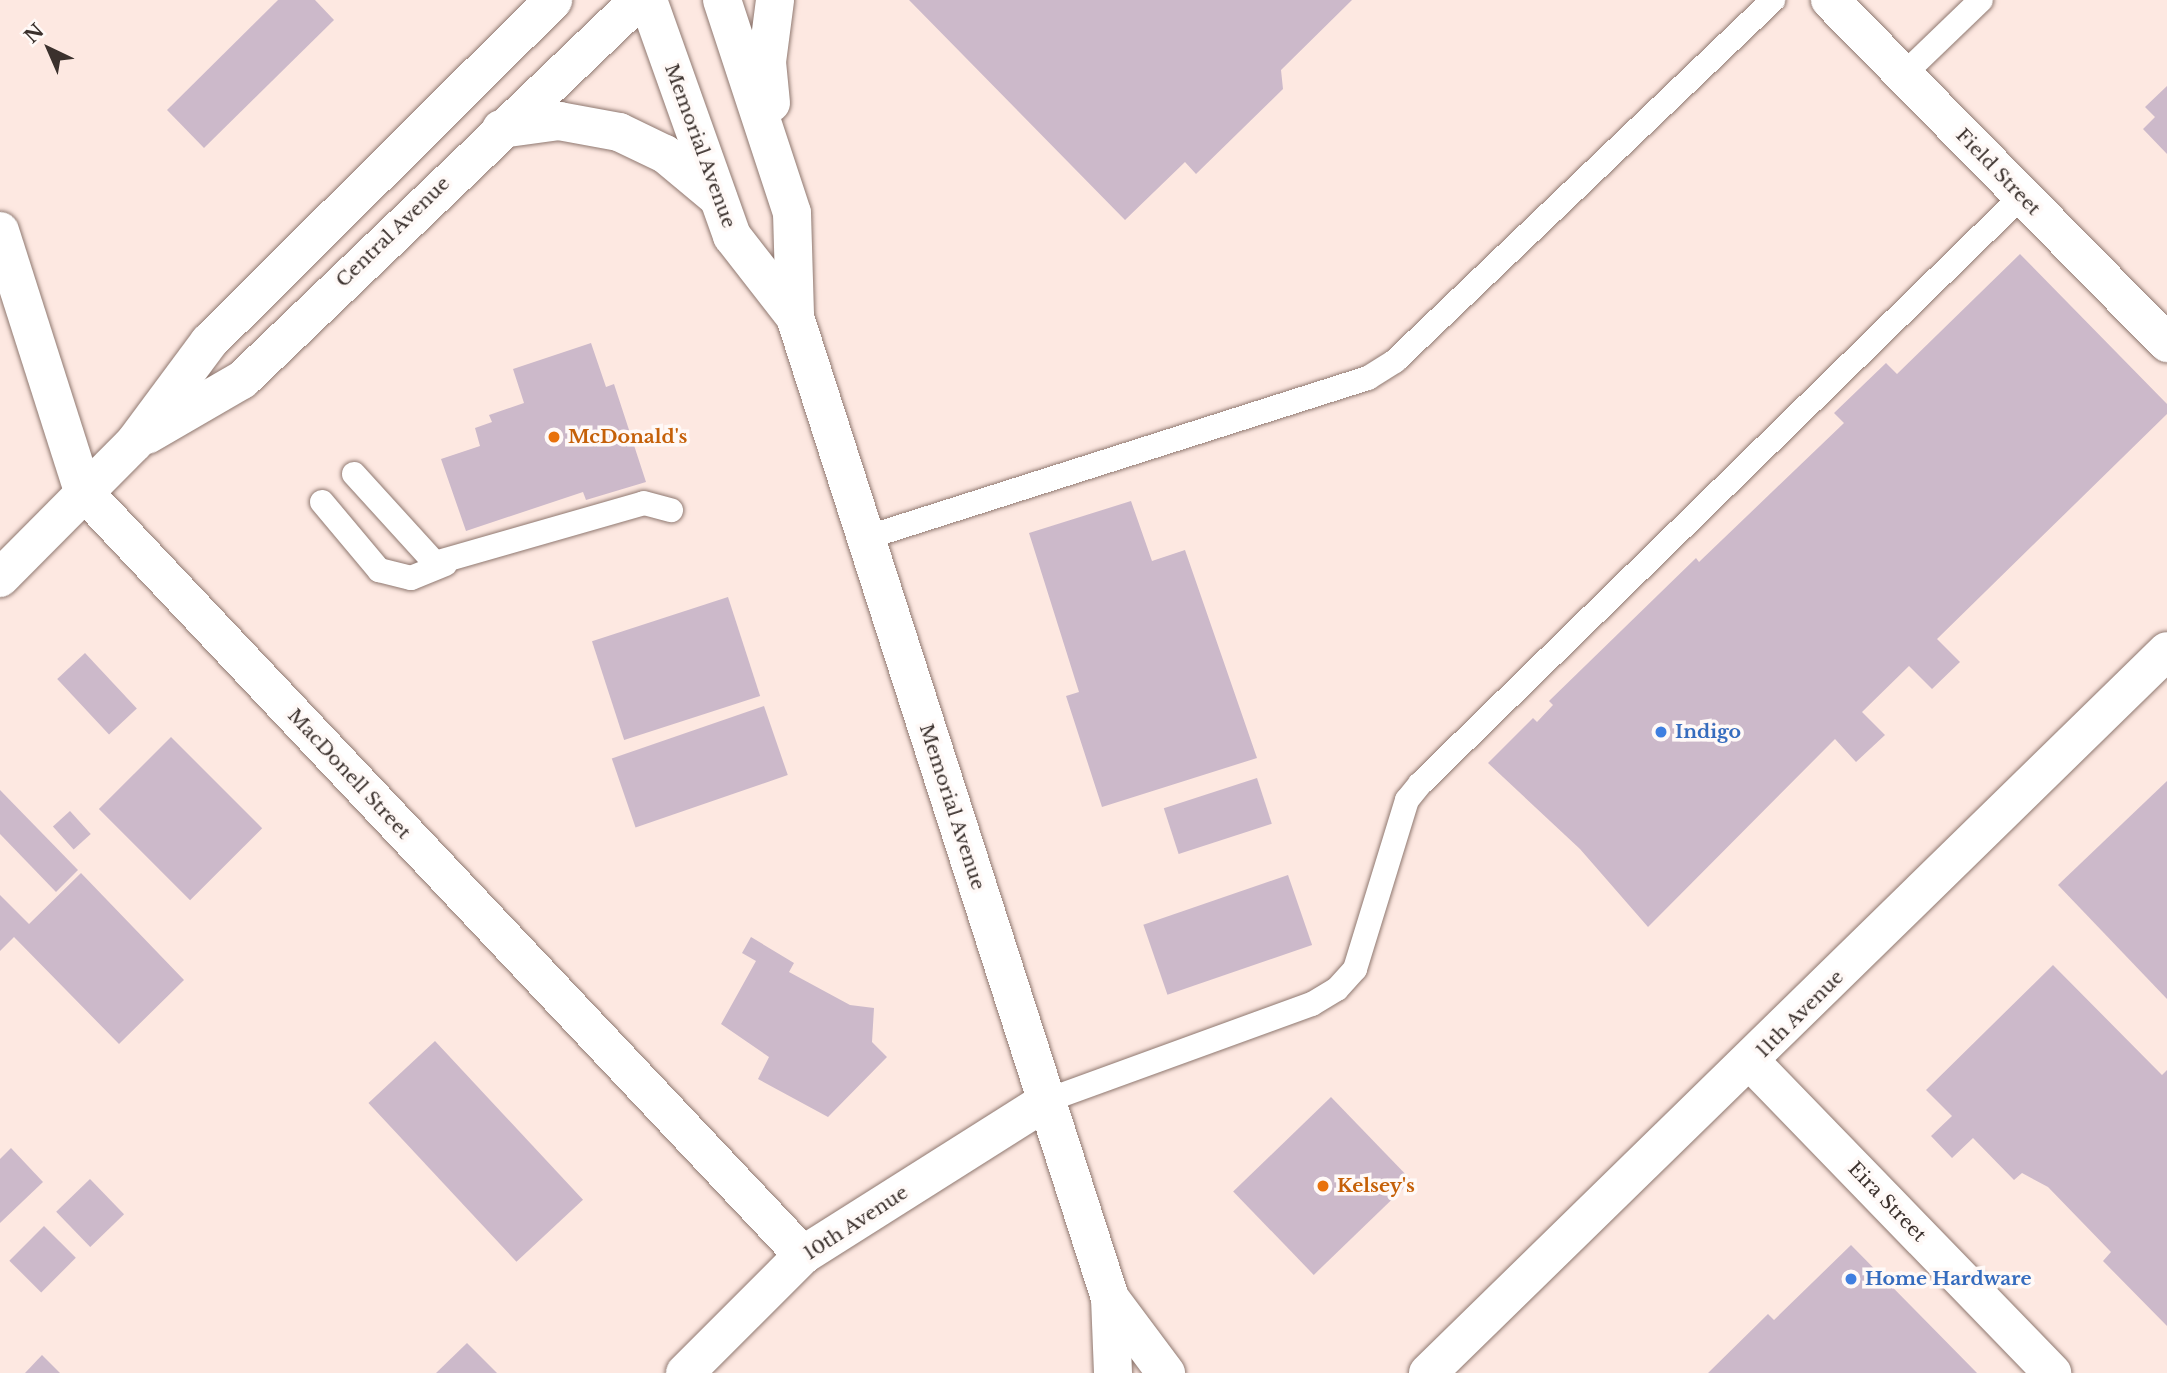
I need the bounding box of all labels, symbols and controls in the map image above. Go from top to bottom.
north arrow [14,14,84,84]
text: N [20,19,48,48]
street label: Memorial Avenue [660,60,740,232]
street label: Field Street [1951,124,2045,220]
street label: Central Avenue [331,172,455,292]
place label: McDonald's [568,426,687,448]
marker: McDonald's [546,429,562,445]
street label: MacDonell Street [283,704,415,844]
street label: Memorial Avenue [914,721,990,893]
place label: Indigo [1675,721,1741,743]
marker: Indigo [1653,724,1669,740]
street label: 11th Avenue [1751,965,1849,1063]
street label: Eira Street [1843,1157,1931,1247]
place label: Kelsey's [1337,1175,1415,1197]
marker: Kelsey's [1315,1178,1331,1194]
street label: 10th Avenue [799,1181,913,1265]
place label: Home Hardware [1865,1268,2032,1290]
marker: Home Hardware [1843,1271,1859,1287]

